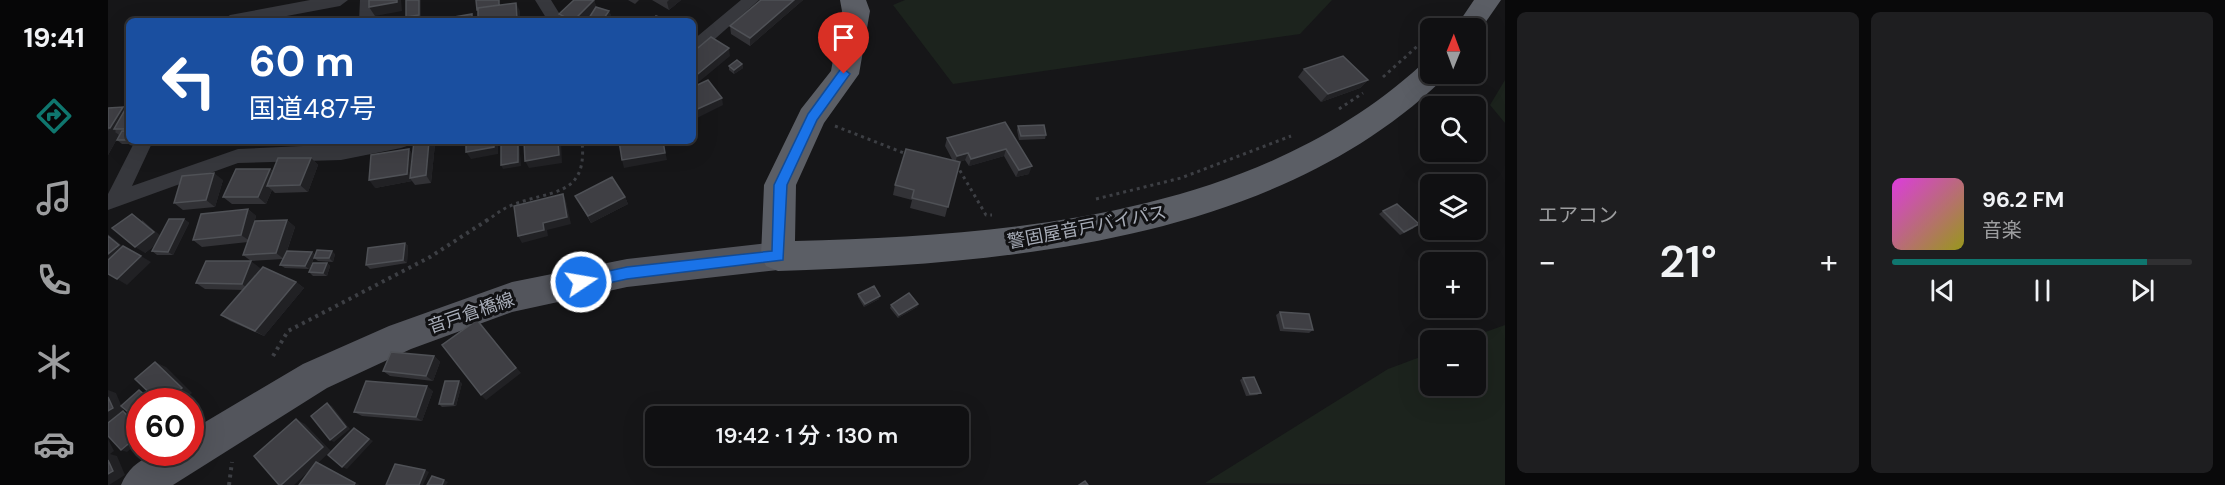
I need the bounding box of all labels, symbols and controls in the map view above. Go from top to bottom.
pin [818,12,869,74]
north arrow [1420,18,1486,84]
map controls [1420,18,1486,396]
text: 19:41 [23,20,85,55]
icon: arrive [827,21,860,54]
text: 60 m [249,34,355,89]
icon: left [150,42,228,120]
text: 国道487号 [249,91,377,126]
icon: directions [33,95,75,137]
button: search [1420,96,1486,162]
button: layers [1420,174,1486,240]
icon: music [33,177,75,219]
text: 96.2 FM [1982,185,2064,214]
street label: 警固屋音戸バイパス [1005,200,1169,254]
text: エアコン [1538,202,1618,228]
text: 音楽 [1982,217,2022,243]
text: 21° [1659,232,1717,291]
text: − [1538,240,1556,283]
text: + [1820,240,1838,283]
position arrow [549,250,613,314]
button: + [1420,252,1486,318]
icon: phone [33,259,75,301]
icon: previous [1926,274,1959,307]
icon: pause [2026,274,2059,307]
icon: next [2126,274,2159,307]
street label: 音戸倉橋線 [425,287,517,339]
button: − [1420,330,1486,396]
icon: climate [33,341,75,383]
speed limit sign: 60 [126,388,204,466]
text: 19:42 · 1 分 · 130 m [716,421,898,450]
icon: car [33,423,75,465]

